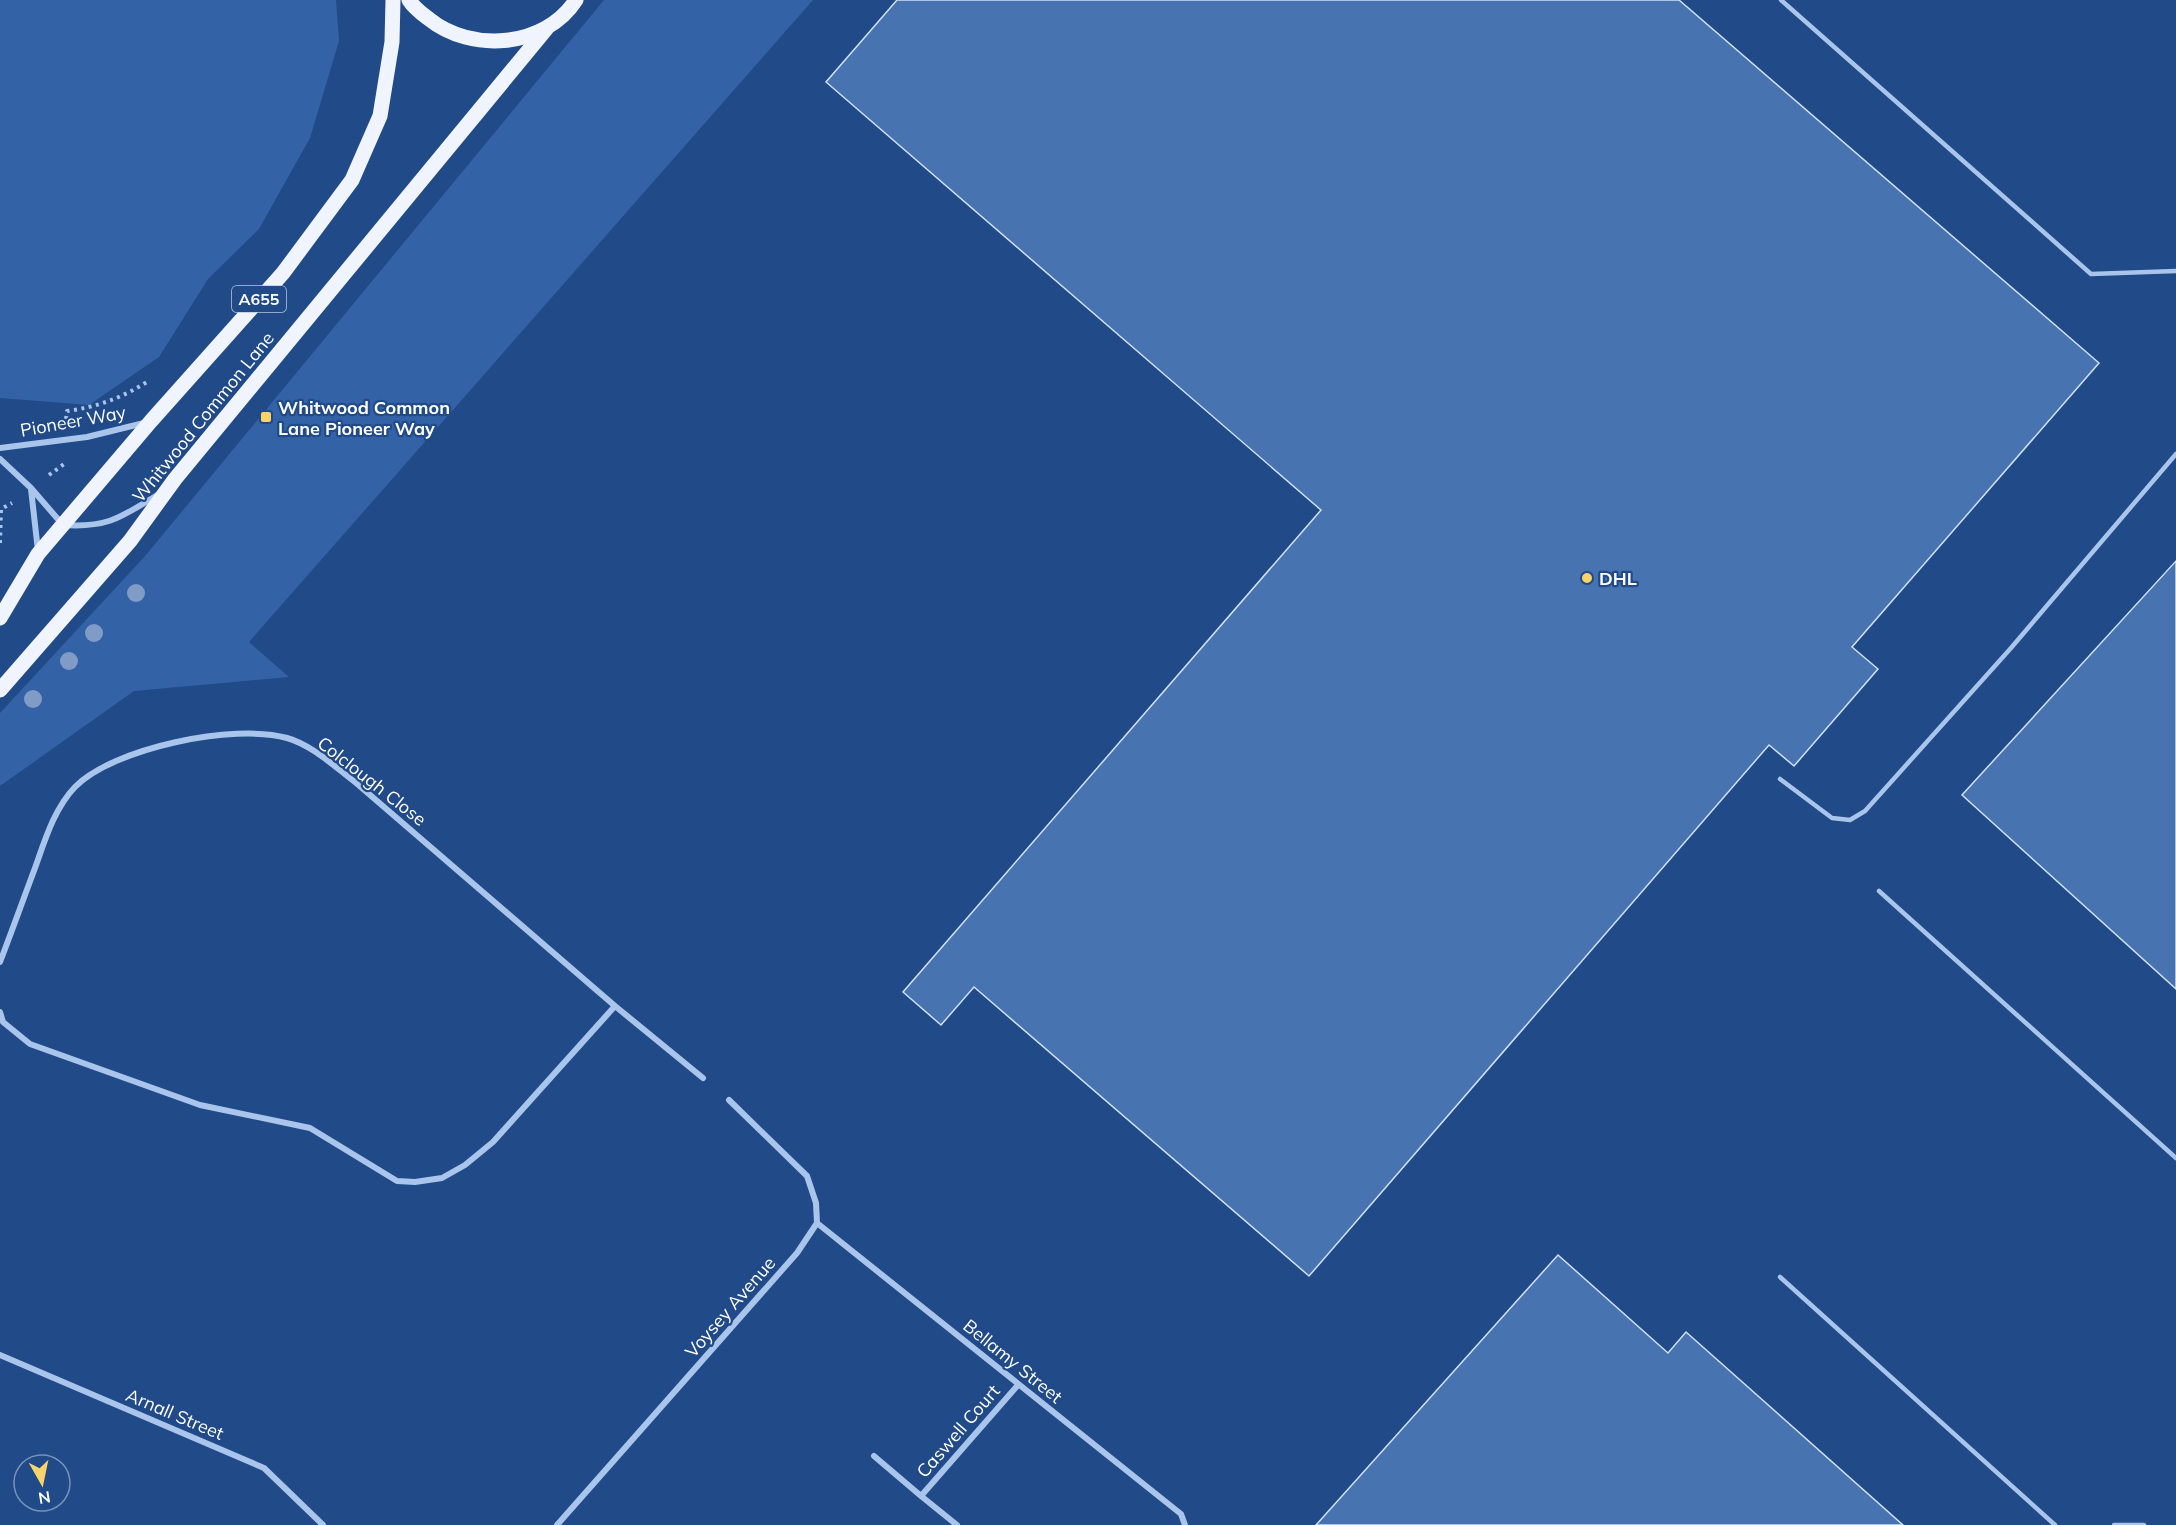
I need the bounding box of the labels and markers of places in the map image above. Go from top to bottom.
place label: Whitwood Common Lane Pioneer Way [278,396,450,440]
marker: Whitwood Common Lane Pioneer Way [259,410,273,424]
place label: DHL [1599,567,1637,590]
marker: DHL [1580,571,1594,585]

